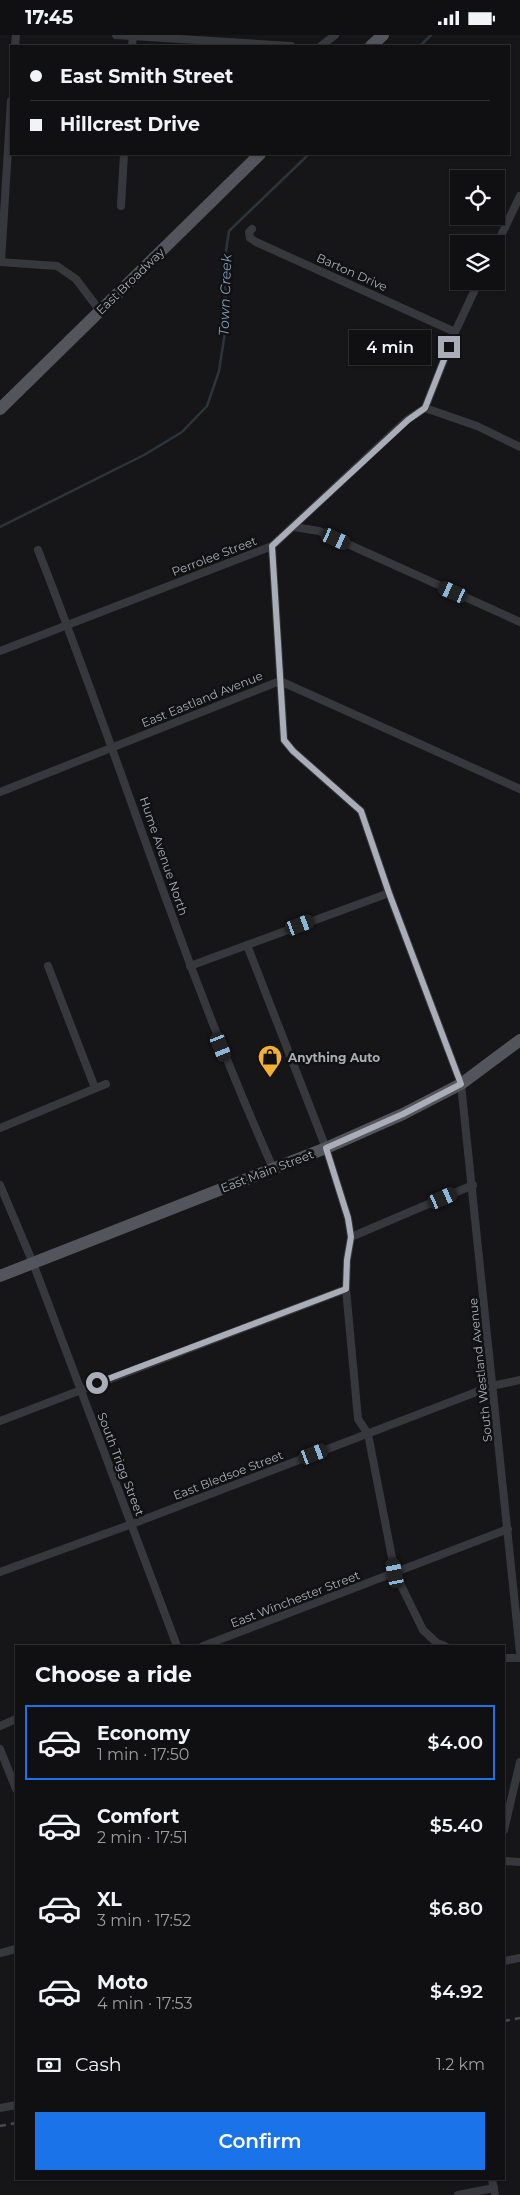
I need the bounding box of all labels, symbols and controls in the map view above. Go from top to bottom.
text: 17:45 [25,6,73,29]
text: East Smith Street [60,65,233,88]
text: Hillcrest Drive [60,113,200,136]
map controls [450,170,505,290]
button: locate [450,170,505,225]
button: layers [450,235,505,290]
street label: East Broadway [93,244,168,317]
street label: Barton Drive [314,250,390,294]
water label: Town Creek [215,253,235,336]
callout: 4 min [349,329,432,365]
route end [438,336,460,358]
text: 4 min [366,338,414,357]
car [319,526,352,552]
street label: Perrolee Street [169,533,259,579]
car [436,579,469,605]
street label: East Eastland Avenue [139,668,265,730]
street label: Hume Avenue North [137,795,191,917]
car [283,913,316,937]
car [208,1030,233,1064]
shop icon: Anything Auto [257,1044,283,1078]
place label: Anything Auto [287,1050,380,1065]
street label: East Main Street [218,1146,316,1196]
car [426,1185,459,1211]
street label: South Westland Avenue [465,1297,495,1443]
route start [86,1372,108,1394]
street label: South Trigg Street [94,1410,148,1518]
car [297,1442,330,1466]
street label: East Bledsoe Street [171,1447,285,1503]
car [384,1557,405,1589]
street label: East Winchester Street [228,1567,362,1631]
text: Choose a ride [35,1661,192,1688]
icon: car [37,1720,82,1765]
text: Economy [97,1722,190,1745]
text: $4.00 [428,1731,483,1754]
text: 1 min · 17:50 [97,1745,189,1764]
icon: car [37,1803,82,1848]
text: Comfort [97,1805,179,1828]
text: $5.40 [430,1814,483,1837]
text: 2 min · 17:51 [97,1828,188,1847]
icon: car [37,1886,82,1931]
text: XL [97,1888,122,1911]
text: $6.80 [429,1897,483,1920]
text: 3 min · 17:52 [97,1911,191,1930]
icon: car [37,1969,82,2014]
text: Moto [97,1971,148,1994]
text: $4.92 [430,1980,483,2003]
text: 4 min · 17:53 [97,1994,193,2013]
icon: cash [35,2051,63,2079]
text: Cash [75,2053,122,2076]
text: 1.2 km [436,2055,485,2074]
button: Confirm [35,2112,485,2170]

